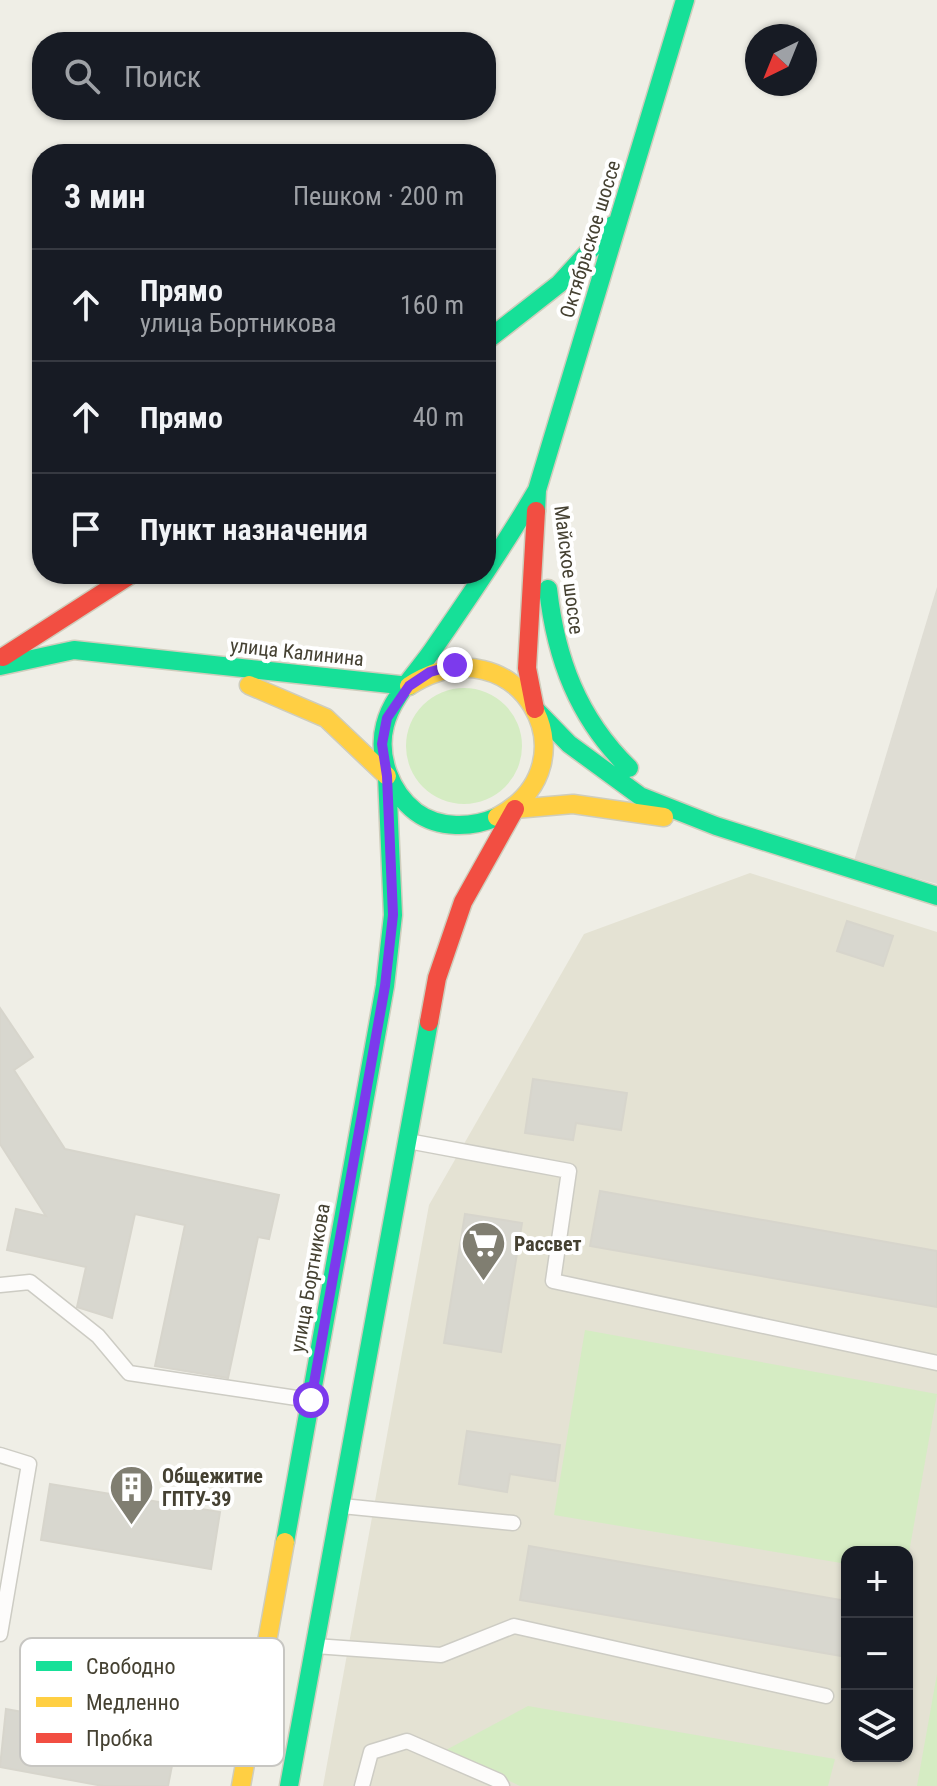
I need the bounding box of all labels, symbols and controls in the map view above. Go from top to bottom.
north arrow [745,24,817,96]
search box [32,32,496,120]
icon: search [60,54,104,98]
text: Поиск [124,59,201,94]
street label: Октябрьское шоссе [555,157,625,321]
text: 3 мин [64,176,146,216]
text: Пешком · 200 m [293,181,464,211]
text: Прямо [140,273,223,308]
icon: ahead [64,283,108,327]
text: 160 m [400,290,464,320]
text: улица Бортникова [140,308,336,338]
icon: ahead [64,395,108,439]
text: Прямо [140,400,223,435]
text: 40 m [413,402,464,432]
street label: Майское шоссе [549,504,589,636]
icon: arrive [64,507,108,551]
text: Пункт назначения [140,512,368,547]
street label: улица Калинина [229,633,365,671]
route end [437,647,473,683]
street label: улица Бортникова [285,1202,335,1354]
supermarket icon: Рассвет [459,1220,507,1283]
place label: Рассвет [514,1232,582,1256]
route start [293,1382,329,1418]
building icon: Общежитие ГПТУ-39 [107,1463,155,1526]
place label: Общежитие ГПТУ-39 [162,1464,263,1511]
map controls [841,1546,913,1762]
button: + [841,1546,913,1618]
button: − [841,1618,913,1690]
legend [20,1638,284,1766]
text: Свободно [86,1654,176,1679]
text: Медленно [86,1690,180,1715]
button: layers [841,1690,913,1762]
text: Пробка [86,1726,153,1751]

